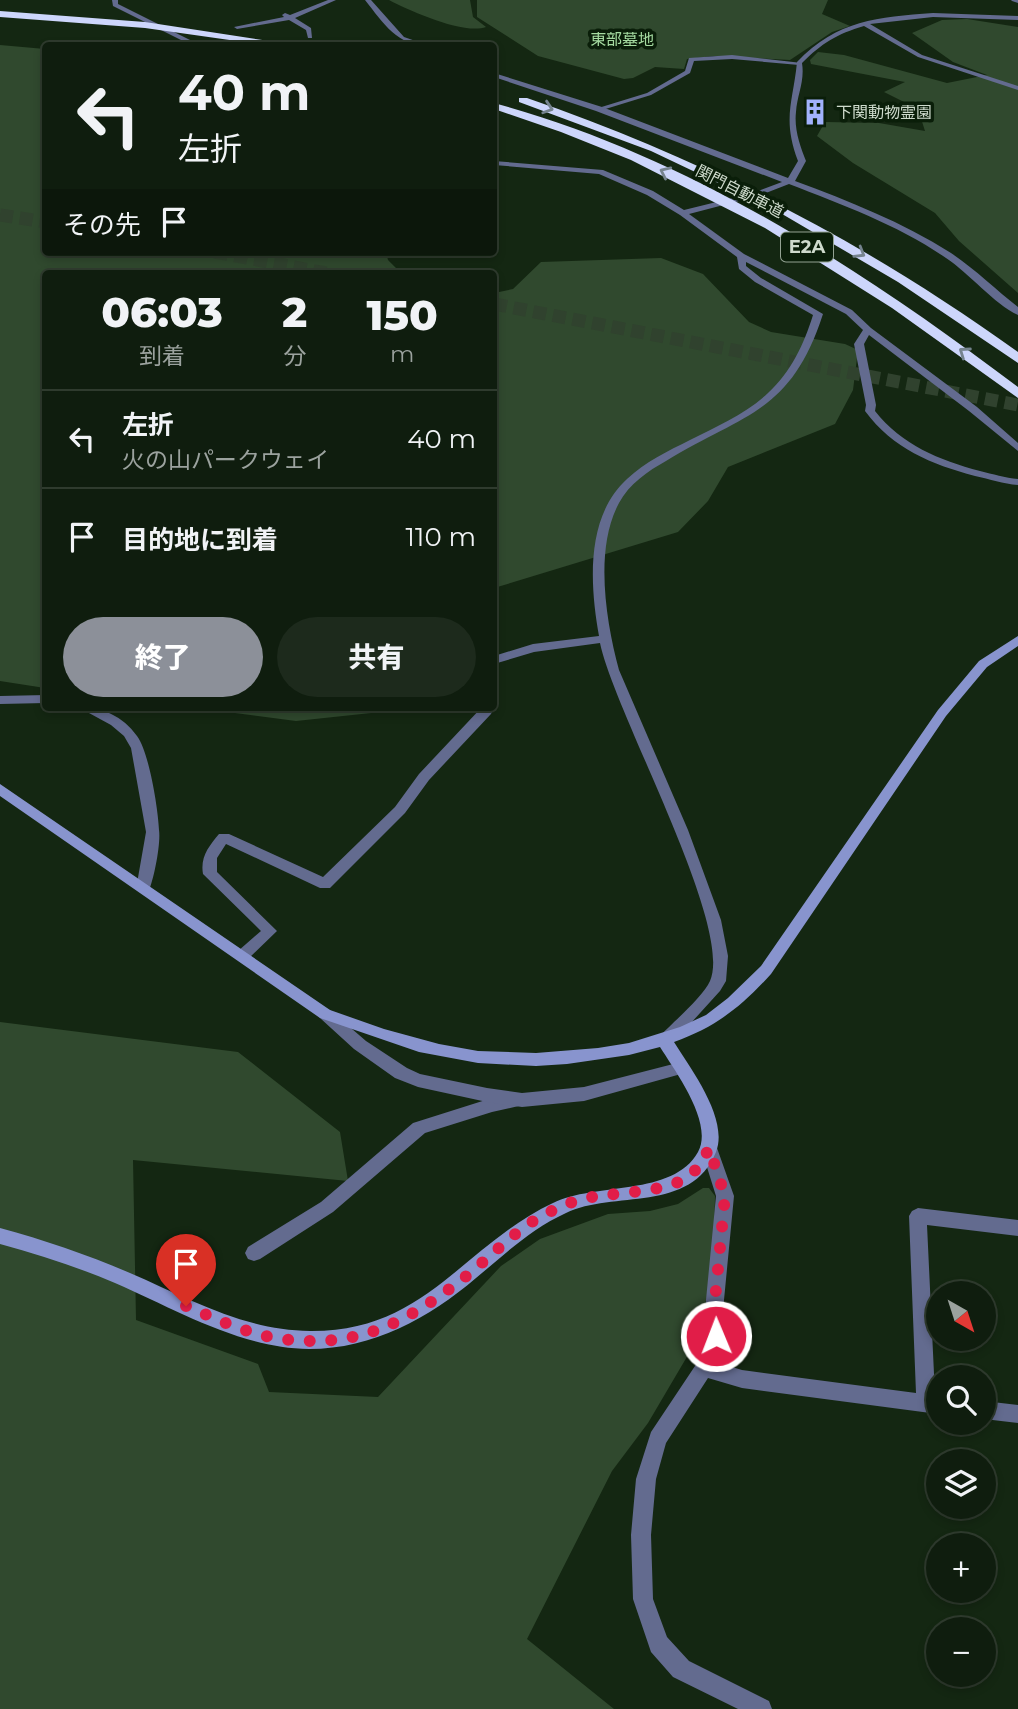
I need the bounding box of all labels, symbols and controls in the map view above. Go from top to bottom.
park label: 東部墓地 [590,30,654,49]
text: 40 m [178,63,310,122]
icon: left [63,70,154,161]
building icon: 下関動物霊園 [800,97,830,127]
one-way arrow [541,100,553,114]
place label: 下関動物霊園 [836,103,932,122]
text: 左折 [178,129,242,168]
street label: 関門自動車道 [693,161,787,222]
one-way arrow [659,166,672,180]
icon: arrive [155,203,193,241]
text: その先 [63,209,141,241]
road number: E2A [781,232,833,262]
one-way arrow [853,245,866,258]
text: 06:03 [101,286,223,338]
text: 2 [282,286,307,338]
text: 150 [366,289,438,341]
text: m [390,340,414,368]
text: 到着 [139,342,185,370]
text: 分 [283,342,306,370]
one-way arrow [959,348,972,360]
text: 左折 [122,409,174,441]
icon: left [63,420,101,458]
text: 40 m [407,423,476,455]
text: 火の山パークウェイ [122,446,329,474]
icon: arrive [63,518,101,556]
text: 110 m [406,521,476,553]
text: 目的地に到着 [122,524,278,556]
button: 終了 [63,617,263,697]
button: 共有 [277,617,476,697]
pin [156,1234,216,1306]
icon: arrive [167,1245,205,1283]
north arrow [926,1281,996,1351]
map controls [926,1281,996,1687]
position arrow [679,1299,753,1373]
button: search [926,1365,996,1435]
button: layers [926,1449,996,1519]
button: + [926,1533,996,1603]
button: − [926,1617,996,1687]

